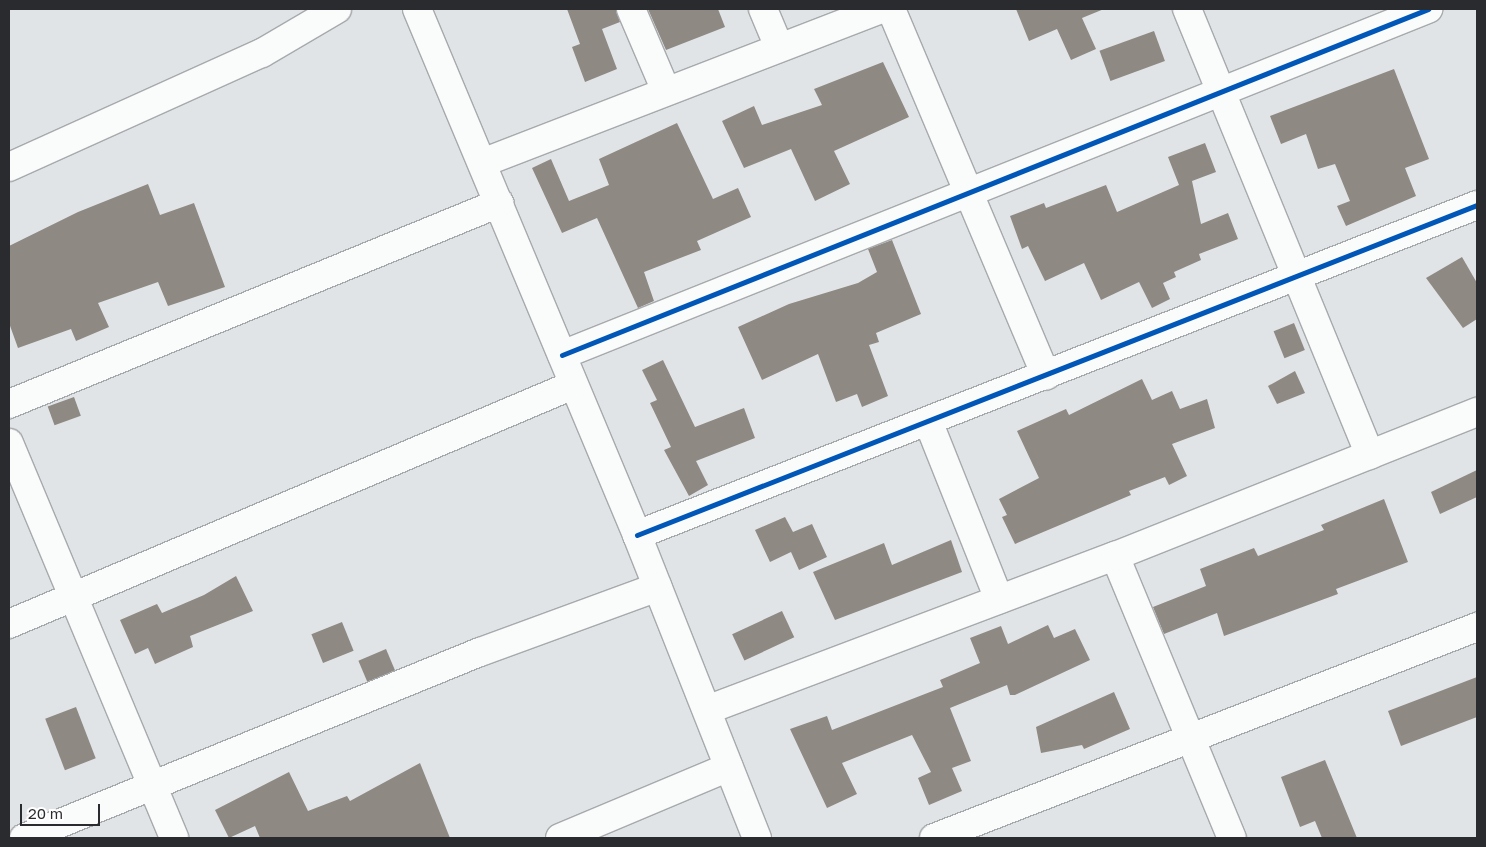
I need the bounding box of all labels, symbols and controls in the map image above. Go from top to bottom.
scale bar [22,794,102,826]
text: 20 m [28,804,63,822]

